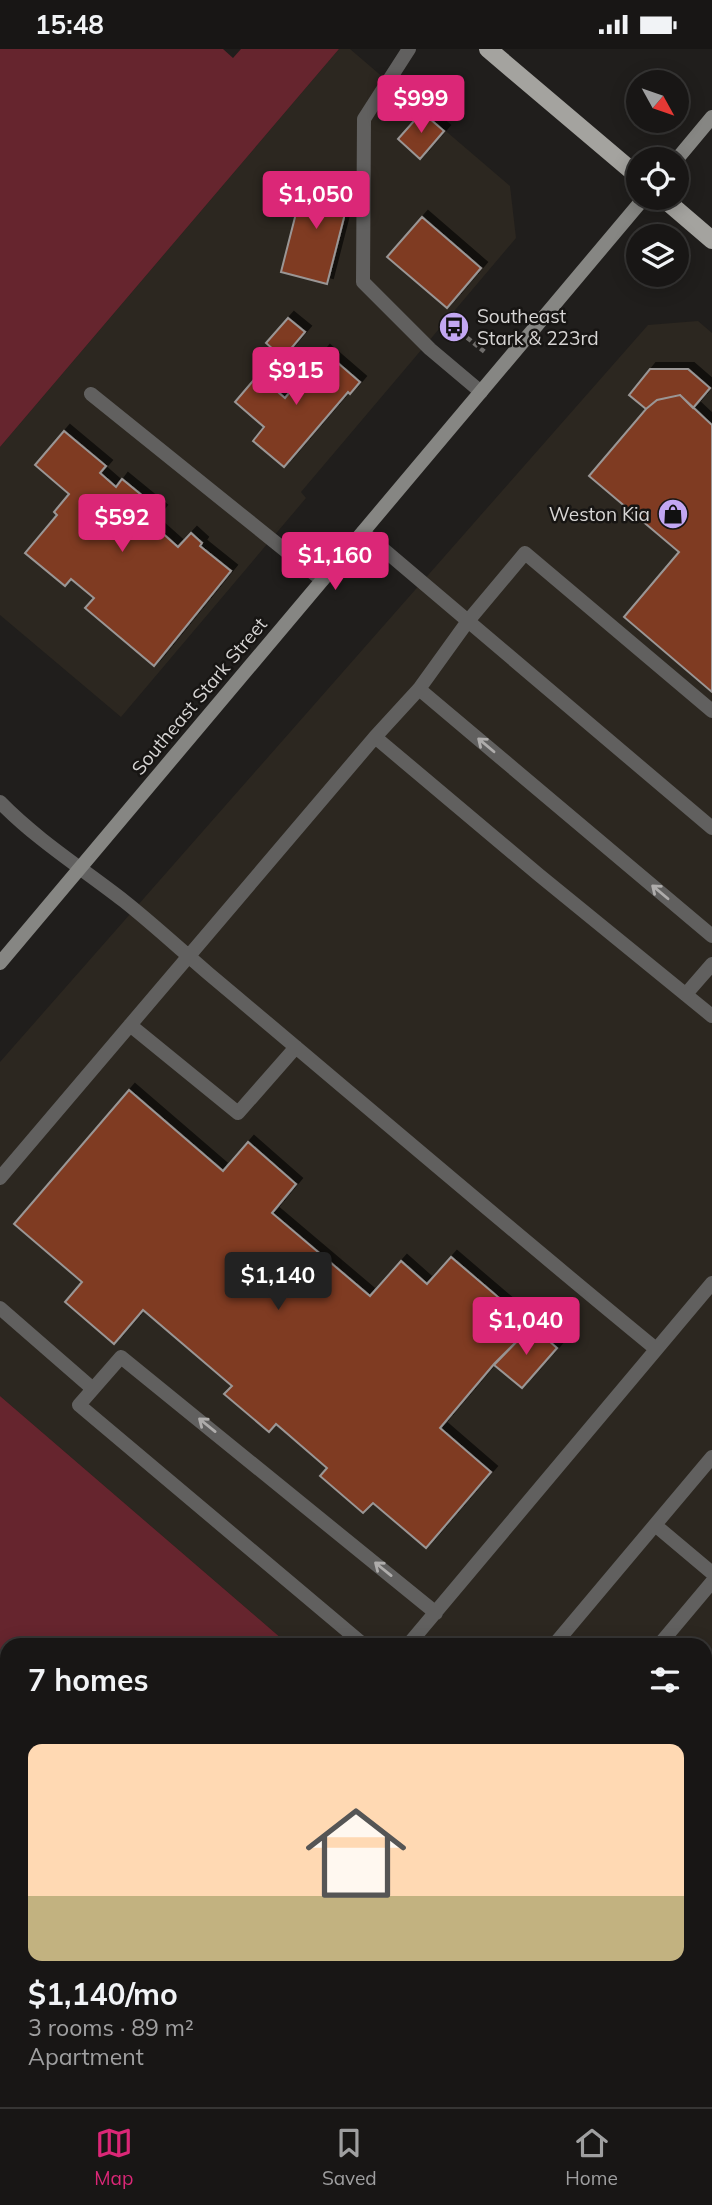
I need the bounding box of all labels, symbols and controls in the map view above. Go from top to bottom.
text: 15:48 [35,8,104,41]
north arrow [626,70,690,133]
map controls [626,70,689,287]
pin: $999 [380,76,462,135]
text: $999 [393,83,449,112]
button: locate [626,147,689,210]
pin: $1,050 [259,171,373,231]
text: $1,050 [279,179,353,208]
button: layers [626,224,689,287]
place label: Southeast Stark & 223rd [477,304,599,350]
bus stop icon: Southeast Stark & 223rd [437,310,471,344]
pin: $915 [255,347,337,407]
text: $915 [268,355,324,384]
pin: $592 [81,495,163,554]
shop icon: Weston Kia [656,497,690,531]
text: $592 [94,502,150,531]
place label: Weston Kia [549,502,650,526]
pin: $1,160 [278,533,392,592]
text: $1,160 [298,540,372,569]
street label: Southeast Stark Street [126,612,272,780]
one-way arrow [477,737,495,753]
one-way arrow [651,884,669,900]
pin: $1,140 [221,1253,335,1312]
text: $1,140 [241,1260,315,1289]
pin: $1,040 [469,1297,583,1357]
text: $1,040 [489,1305,563,1334]
one-way arrow [198,1418,216,1433]
one-way arrow [374,1562,392,1577]
text: 7 homes [28,1661,149,1699]
icon: filters [646,1661,684,1699]
icon: home [293,1790,419,1916]
text: $1,140/mo [28,1975,178,2013]
text: 3 rooms · 89 m² [28,2013,194,2042]
text: Apartment [28,2042,144,2071]
tab: Map [94,2124,133,2190]
tab: Saved [322,2124,377,2190]
tab: Home [565,2124,618,2190]

